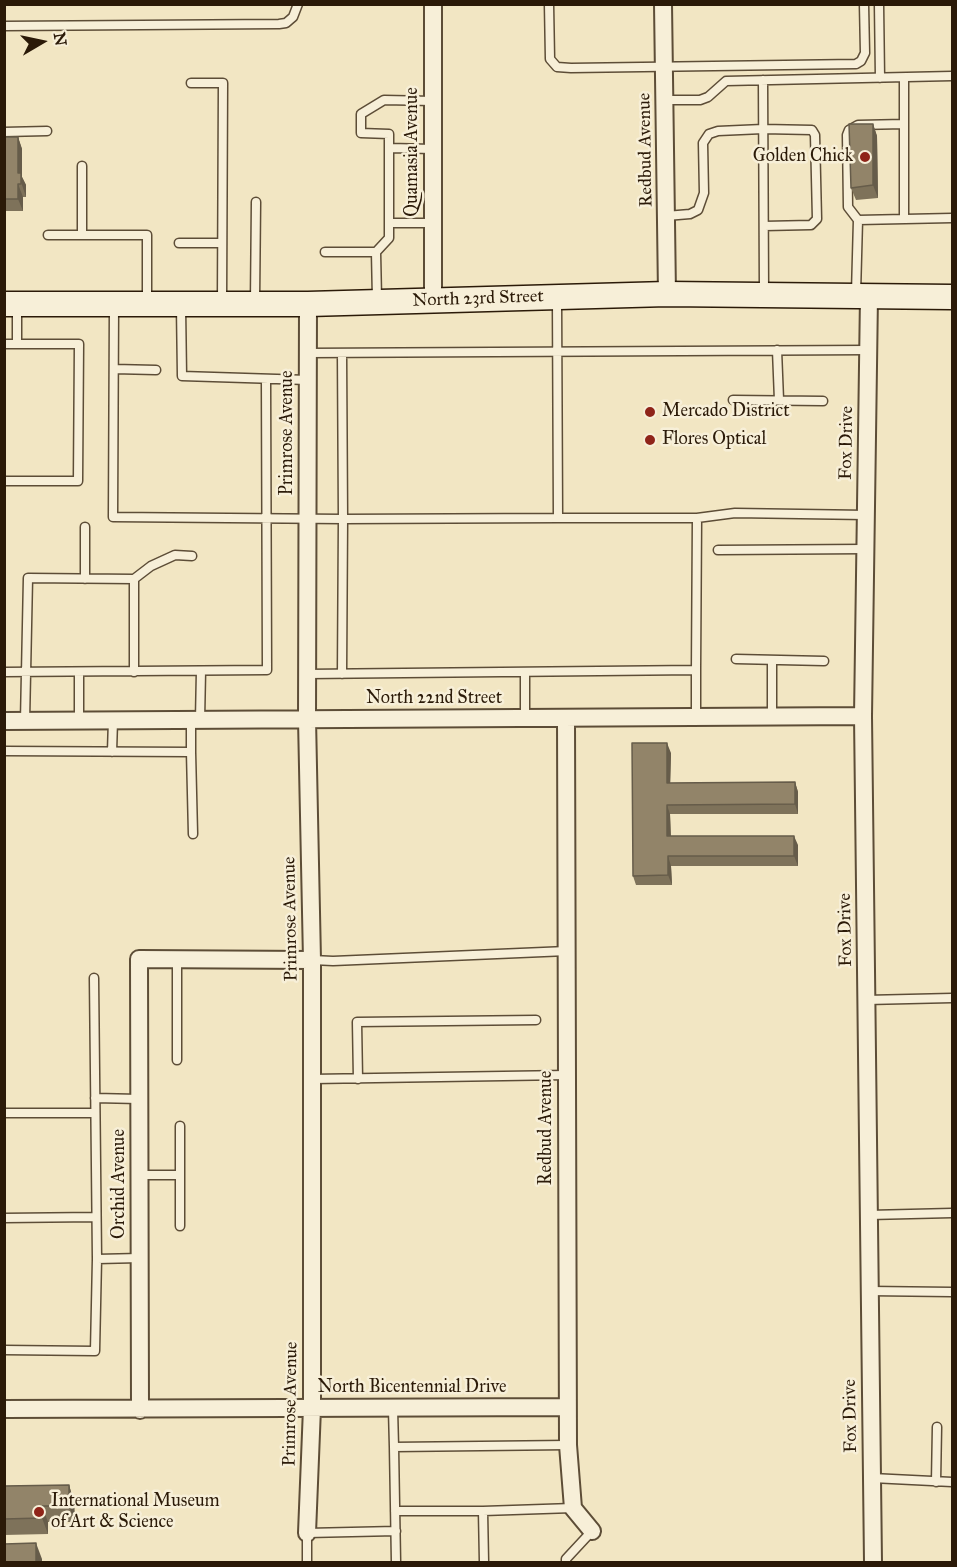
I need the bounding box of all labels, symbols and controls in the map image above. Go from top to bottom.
north arrow [12,12,72,72]
text: N [50,31,71,47]
street label: Quamasia Avenue [402,87,424,217]
street label: Redbud Avenue [634,93,658,207]
place label: Golden Chick [753,146,853,168]
marker: Golden Chick [858,150,872,164]
street label: North 23rd Street [412,286,544,312]
street label: Primrose Avenue [277,371,299,495]
place label: Mercado District [662,401,790,423]
marker: Mercado District [643,405,657,419]
street label: Fox Drive [836,406,858,480]
place label: Flores Optical [662,429,766,451]
marker: Flores Optical [643,433,657,447]
street label: North 22nd Street [366,688,502,710]
street label: Primrose Avenue [279,856,303,982]
street label: Fox Drive [835,893,857,967]
street label: Redbud Avenue [536,1071,558,1185]
street label: Orchid Avenue [109,1129,131,1239]
street label: Primrose Avenue [279,1341,303,1467]
street label: North Bicentennial Drive [318,1377,506,1399]
street label: Fox Drive [840,1379,862,1453]
place label: International Museum of Art & Science [51,1491,220,1534]
marker: International Museum of Art & Science [32,1505,46,1519]

